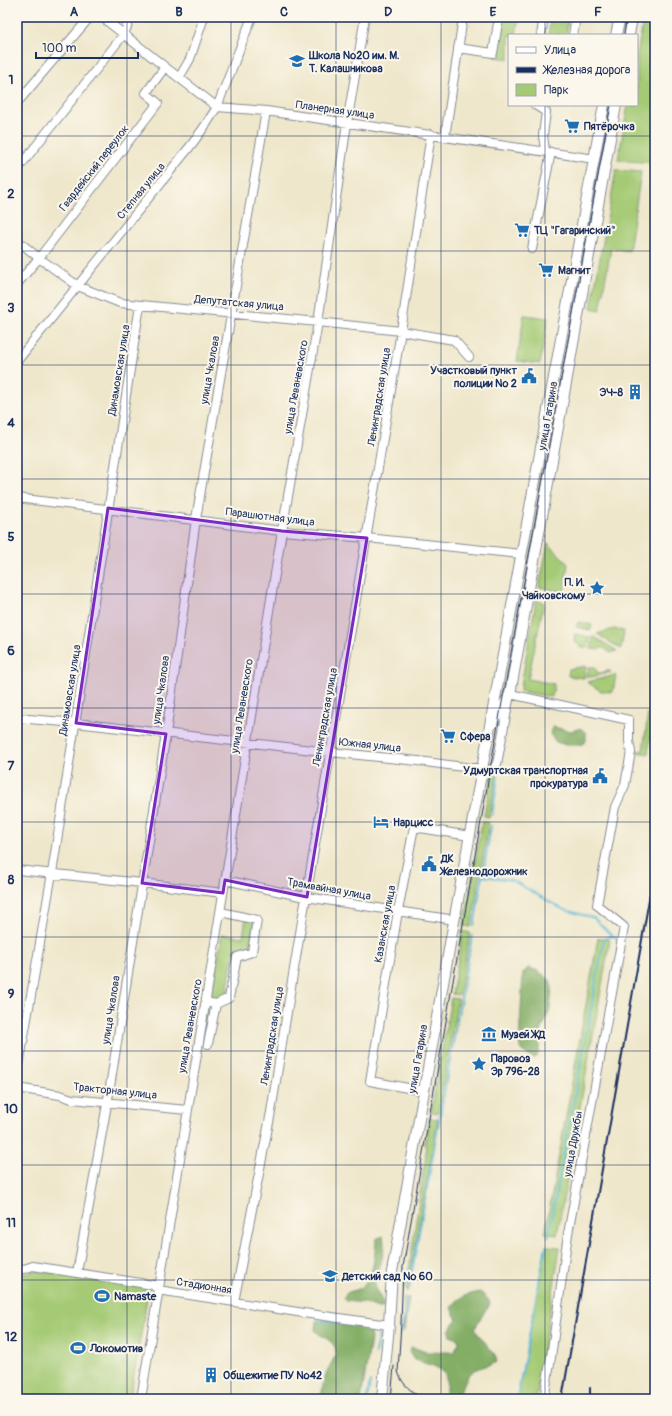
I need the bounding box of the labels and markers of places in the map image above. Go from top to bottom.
place label: Школа №20 им. М. Т. Калашникова [308,49,400,75]
school or university icon: Школа №20 им. М. Т. Калашникова [288,52,306,70]
supermarket icon: Пятёрочка [563,117,581,135]
place label: Пятёрочка [584,120,635,133]
supermarket icon: ТЦ "Гагаринский" [513,221,531,239]
place label: ТЦ "Гагаринский" [533,224,616,237]
supermarket icon: Магнит [537,261,555,279]
place label: Магнит [558,264,591,277]
place label: Участковый пункт полиции No 2 [430,364,517,390]
public building icon: Участковый пункт полиции No 2 [520,367,538,385]
building icon: ЭЧ-8 [626,383,644,401]
place label: ЭЧ-8 [600,386,623,399]
place label: П. И. Чайковскому [522,576,585,602]
place icon: П. И. Чайковскому [588,579,606,597]
supermarket icon: Сфера [439,727,457,745]
place label: Сфера [460,730,490,743]
place label: Удмуртская транспортная прокуратура [463,764,588,790]
public building icon: Удмуртская транспортная прокуратура [591,767,609,785]
hotel icon: Нарцисс [372,813,390,831]
place label: Нарцисс [393,816,434,829]
place label: ДК Железнодорожник [439,852,528,878]
public building icon: ДК Железнодорожник [420,855,438,873]
museum icon: Музей ЖД [480,1025,498,1043]
place label: Музей ЖД [501,1028,546,1041]
place label: Паровоз Эр 796-28 [491,1052,540,1078]
place icon: Паровоз Эр 796-28 [470,1055,488,1073]
school or university icon: Детский сад № 60 [321,1267,339,1285]
place label: Детский сад № 60 [341,1270,433,1283]
sports icon: Namaste [93,1287,111,1305]
place label: Namaste [114,1290,157,1303]
sports icon: Локомотив [69,1339,87,1357]
place label: Локомотив [89,1342,144,1355]
building icon: Общежитие ПУ №42 [202,1366,220,1384]
place label: Общежитие ПУ №42 [223,1369,322,1382]

